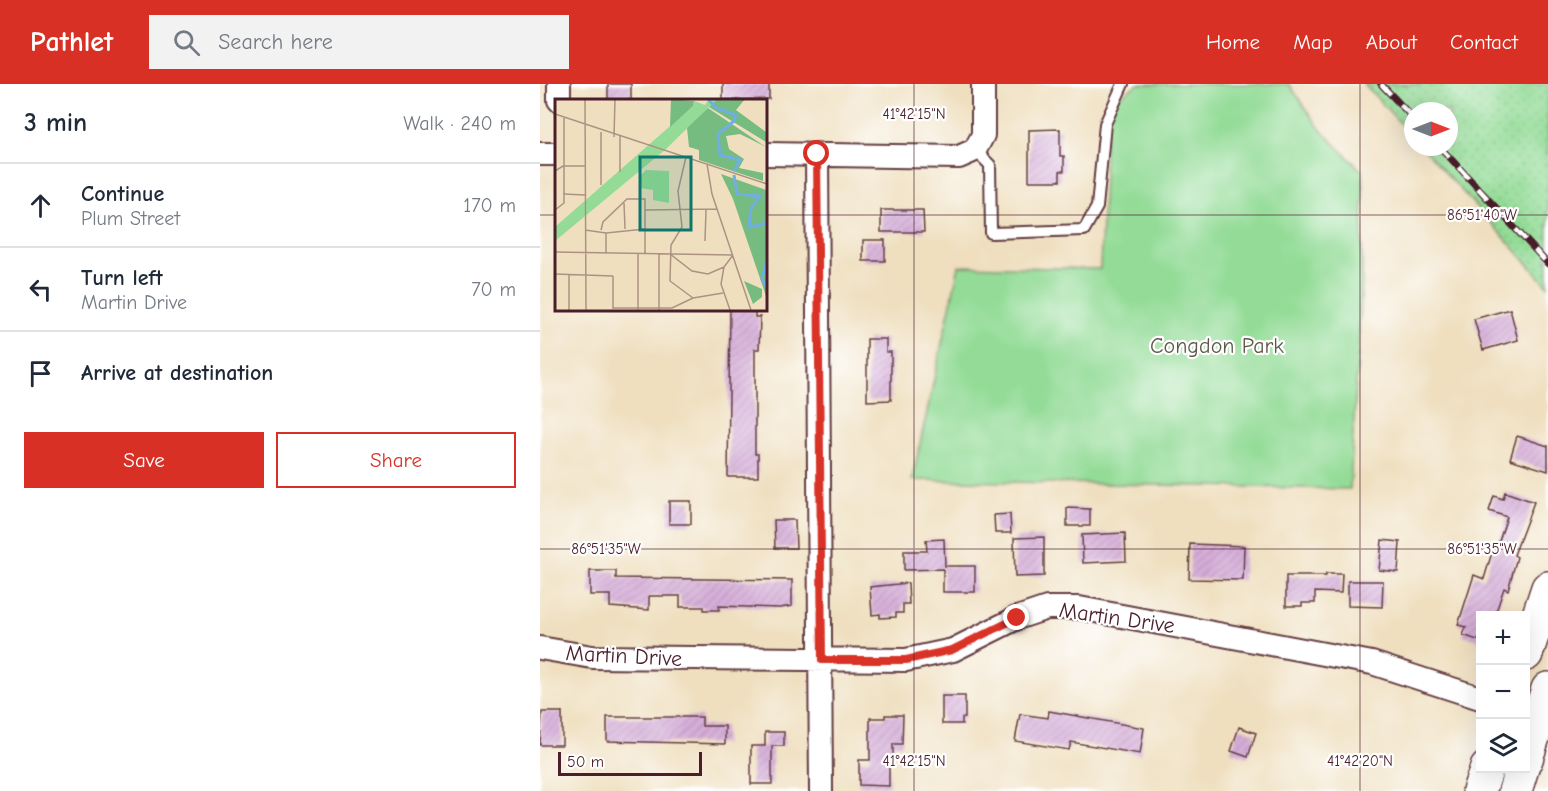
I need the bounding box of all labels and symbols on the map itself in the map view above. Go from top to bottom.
inset map [555,99,766,310]
north arrow [1404,102,1458,156]
text: 41°42'15"N [882,105,946,123]
route start [803,140,829,166]
text: 86°51'40"W [1447,206,1517,224]
park label: Congdon Park [1150,333,1284,359]
text: 86°51'35"W [571,540,641,558]
text: 86°51'35"W [1447,540,1517,558]
street label: Martin Drive [1057,597,1176,639]
route end [1003,604,1029,630]
street label: Martin Drive [565,640,683,672]
scale bar [558,749,702,776]
text: 41°42'15"N [882,752,946,770]
text: 41°42'20"N [1327,752,1393,770]

